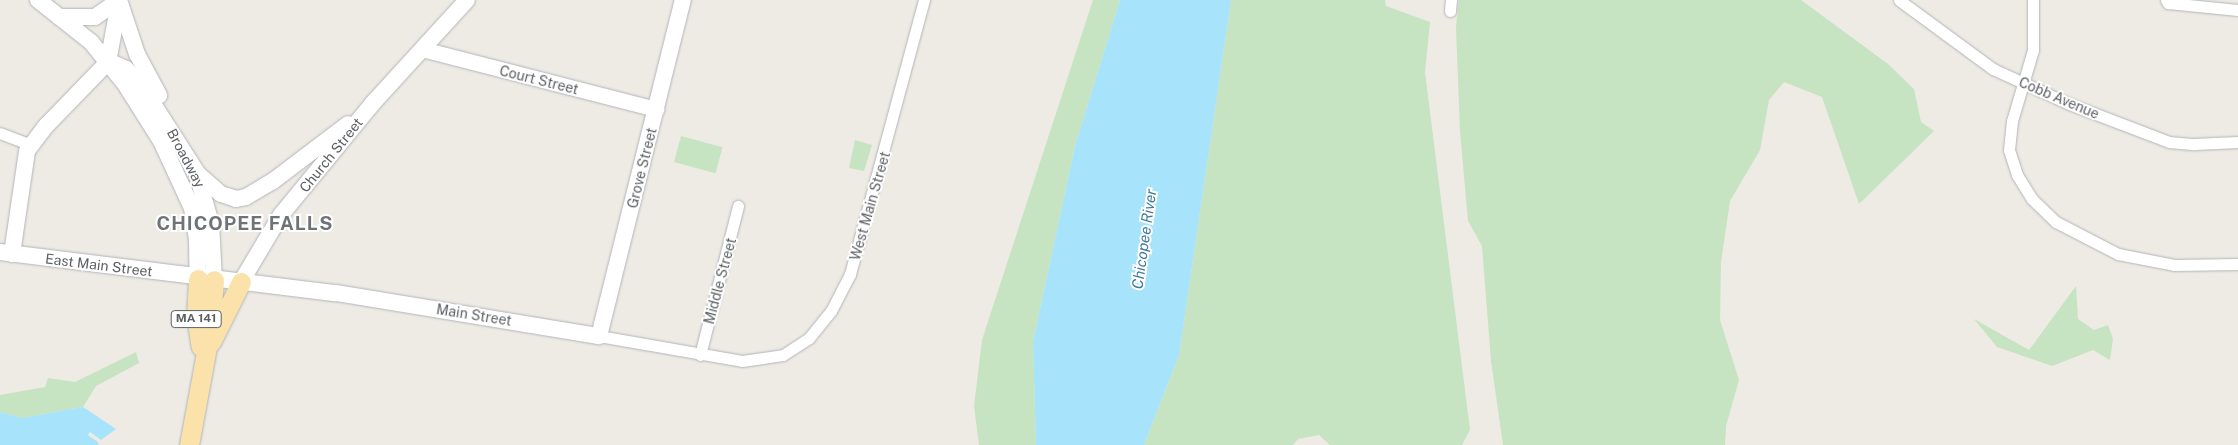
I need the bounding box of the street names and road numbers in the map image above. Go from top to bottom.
street label: Court Street [498,62,580,98]
street label: Cobb Avenue [2016,74,2102,122]
street label: Church Street [296,114,366,196]
street label: Broadway [163,126,209,190]
street label: Grove Street [624,126,660,210]
street label: West Main Street [846,150,894,262]
street label: Middle Street [700,236,740,326]
street label: East Main Street [44,250,154,280]
street label: Main Street [435,301,513,329]
road number: MA 141 [170,310,222,328]

